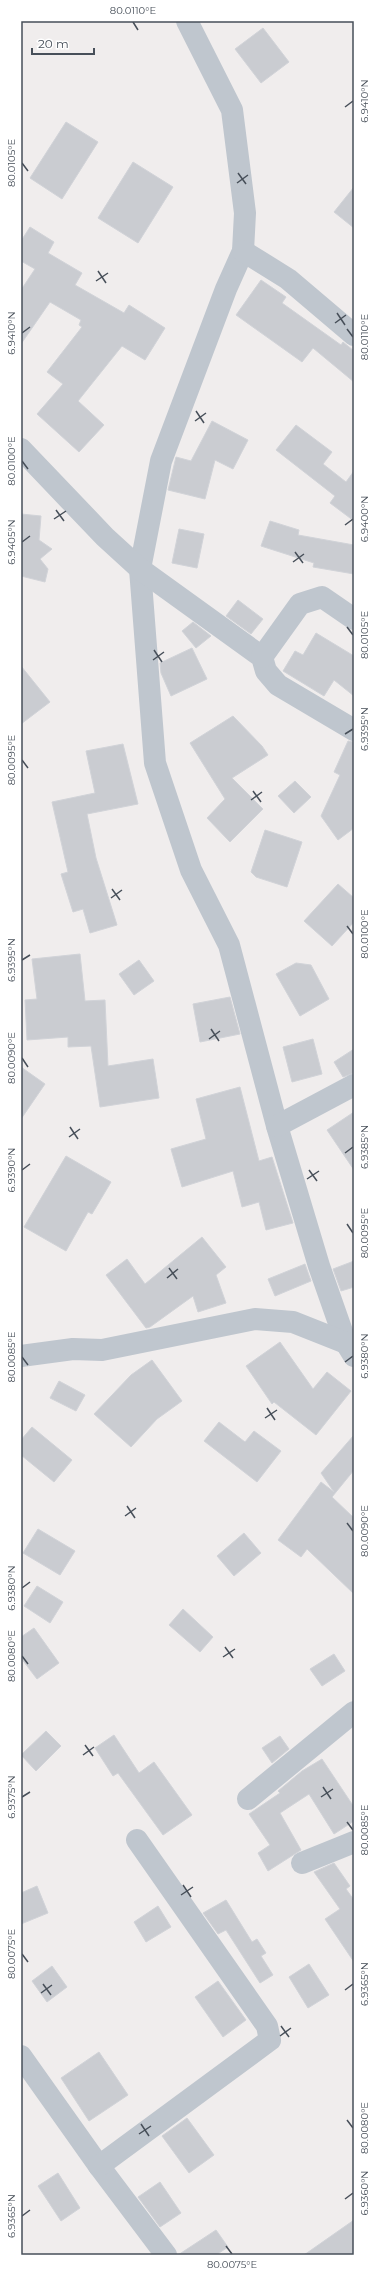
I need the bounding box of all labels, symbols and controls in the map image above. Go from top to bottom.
text: 80.0110°E [110,4,156,17]
scale bar [32,30,94,56]
text: 20 m [38,36,69,51]
text: 6.9410°N [358,79,371,123]
text: 80.0105°E [5,139,18,187]
text: 6.9410°N [5,311,18,355]
text: 80.0110°E [358,314,371,360]
text: 80.0100°E [5,436,18,486]
text: 6.9400°N [358,496,371,542]
text: 6.9405°N [5,519,18,565]
text: 80.0105°E [358,611,371,659]
text: 6.9395°N [358,707,371,751]
text: 80.0095°E [5,734,18,785]
text: 80.0100°E [358,909,371,959]
text: 6.9395°N [5,938,18,982]
text: 80.0090°E [5,1032,18,1084]
text: 6.9385°N [358,1125,371,1169]
text: 6.9390°N [5,1148,18,1193]
text: 80.0095°E [358,1207,371,1258]
text: 80.0085°E [5,1331,18,1382]
text: 6.9380°N [358,1333,371,1379]
text: 80.0090°E [358,1505,371,1557]
text: 6.9380°N [5,1565,18,1611]
text: 80.0080°E [5,1630,18,1682]
text: 6.9375°N [5,1775,18,1819]
text: 80.0085°E [358,1804,371,1855]
text: 80.0075°E [5,1929,18,1979]
text: 6.9365°N [358,1962,371,2006]
text: 80.0080°E [358,2102,371,2154]
text: 6.9360°N [358,2171,371,2216]
text: 6.9365°N [5,2194,18,2238]
text: 80.0075°E [207,2258,257,2271]

